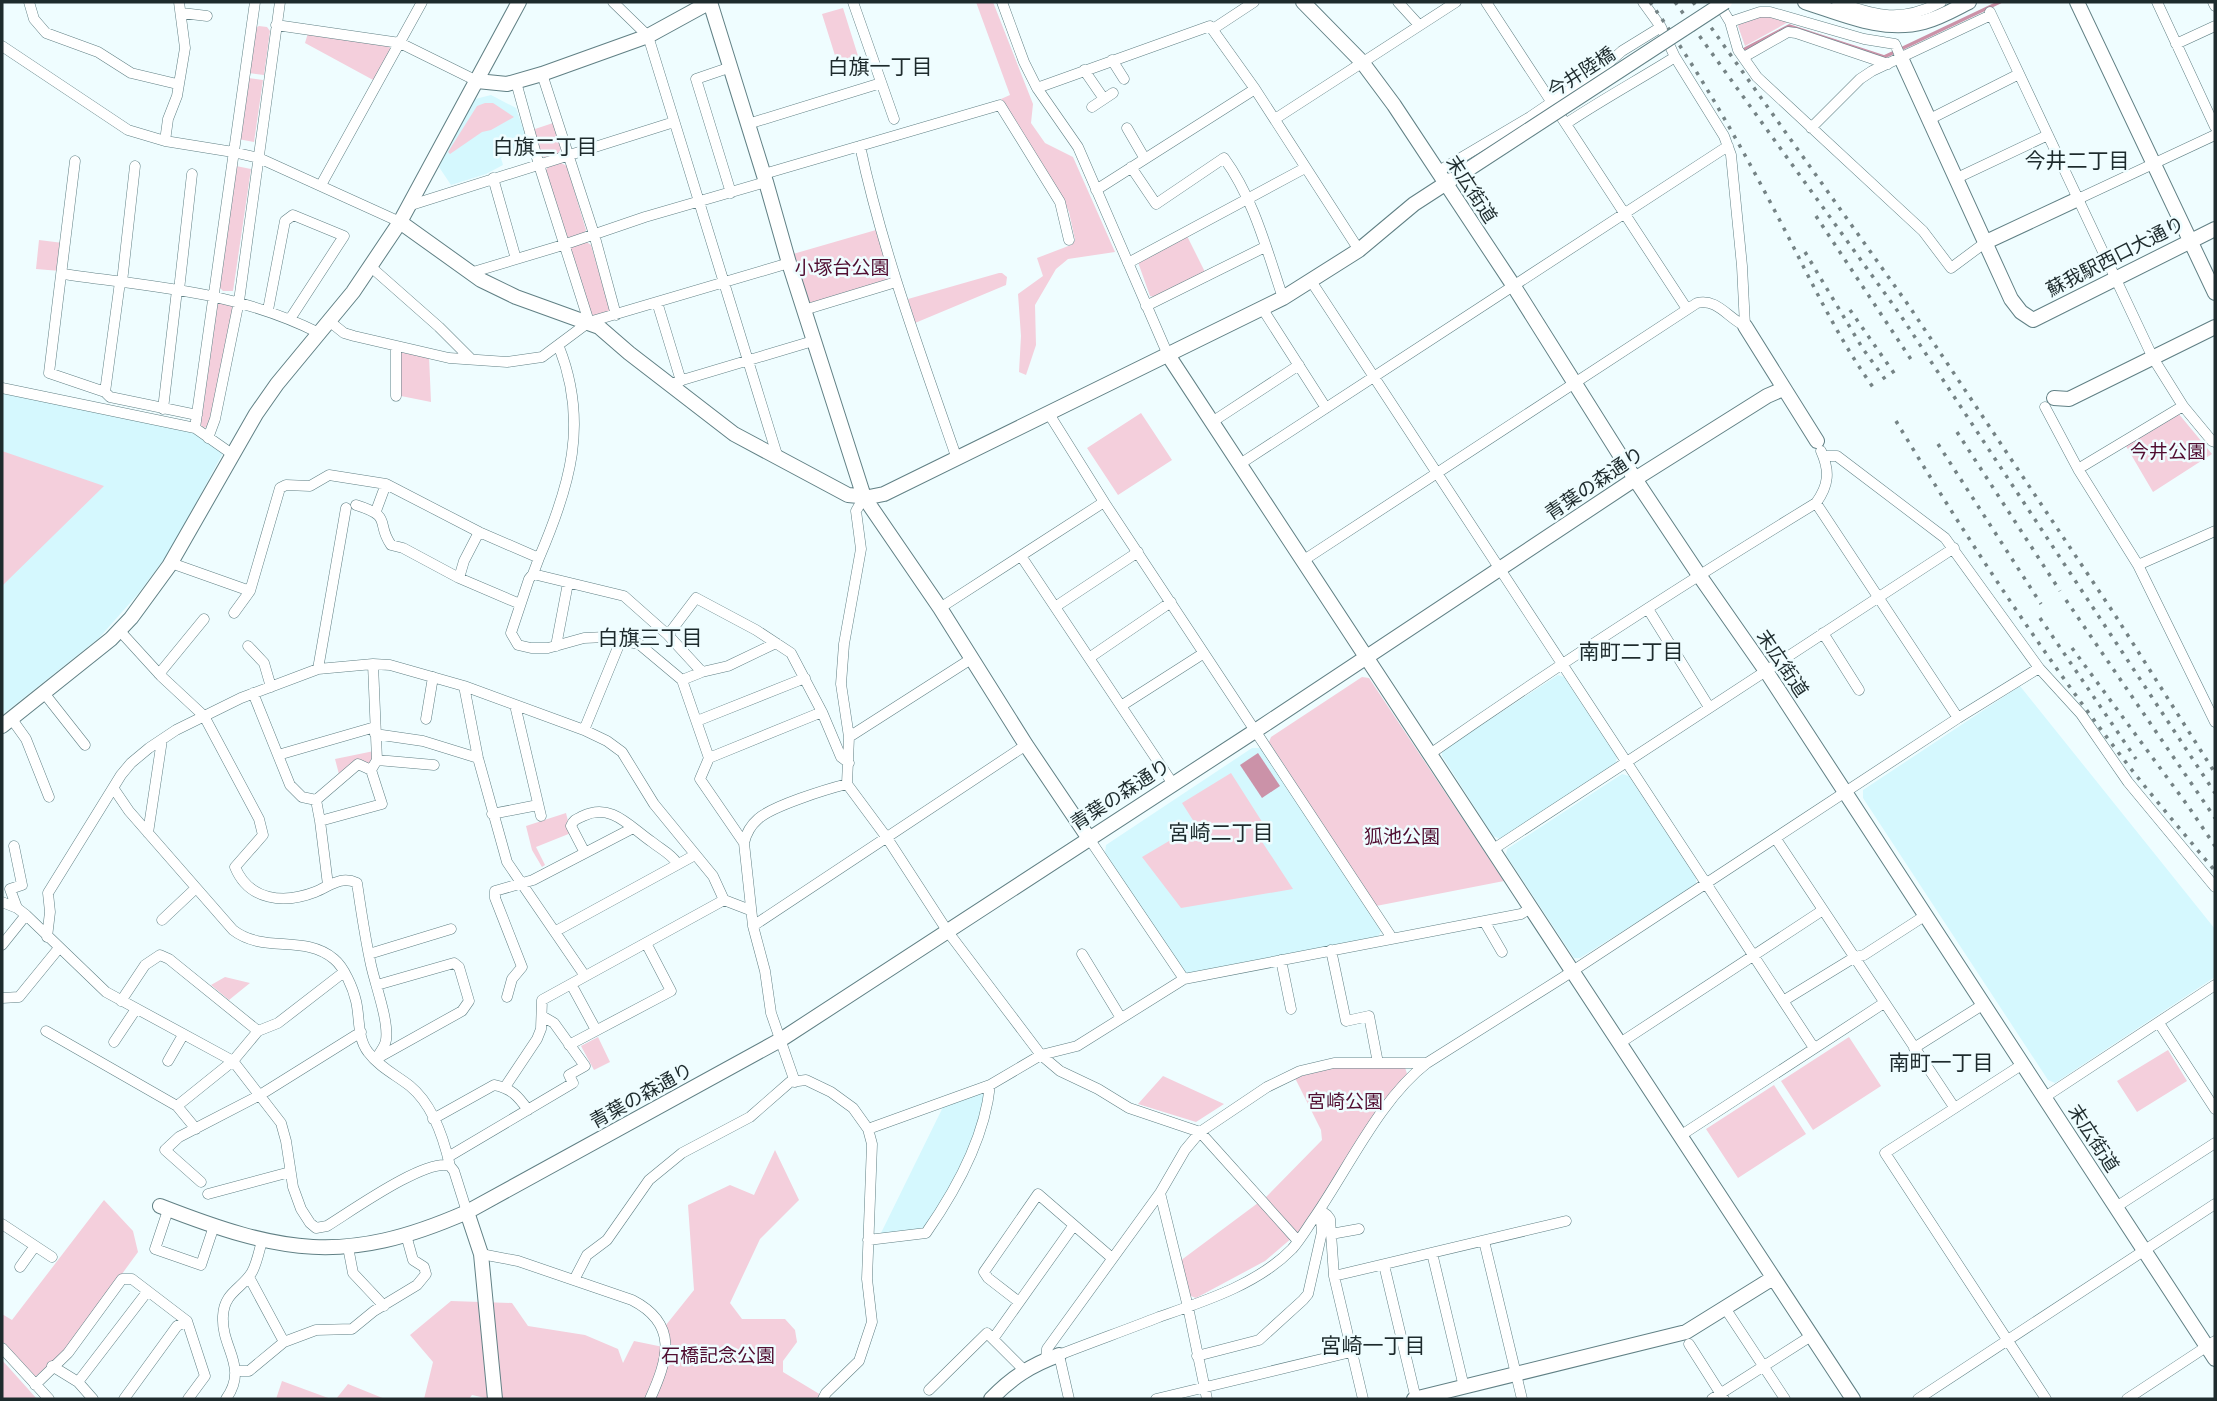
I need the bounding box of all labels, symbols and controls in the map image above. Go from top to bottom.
street label: 今井陸橋 [1543,41,1621,105]
district label: 白旗一丁目 [828,52,933,82]
district label: 白旗二丁目 [493,132,598,162]
district label: 今井二丁目 [2025,146,2130,176]
street label: 末広街道 [1439,151,1503,229]
street label: 蘇我駅西口大通り [2042,211,2190,304]
park label: 小塚台公園 [794,255,890,282]
park label: 今井公園 [2130,439,2206,466]
street label: 青葉の森通り [1540,441,1650,527]
district label: 白旗三丁目 [598,623,703,653]
street label: 末広街道 [1749,625,1814,703]
district label: 南町二丁目 [1579,637,1684,667]
street label: 青葉の森通り [1066,753,1176,838]
district label: 宮崎二丁目 [1169,818,1274,848]
park label: 狐池公園 [1364,824,1440,851]
district label: 南町一丁目 [1889,1048,1994,1078]
street label: 青葉の森通り [585,1057,698,1136]
park label: 宮崎公園 [1307,1089,1383,1116]
street label: 末広街道 [2061,1100,2125,1178]
district label: 宮崎一丁目 [1321,1331,1426,1361]
park label: 石橋記念公園 [661,1343,775,1370]

